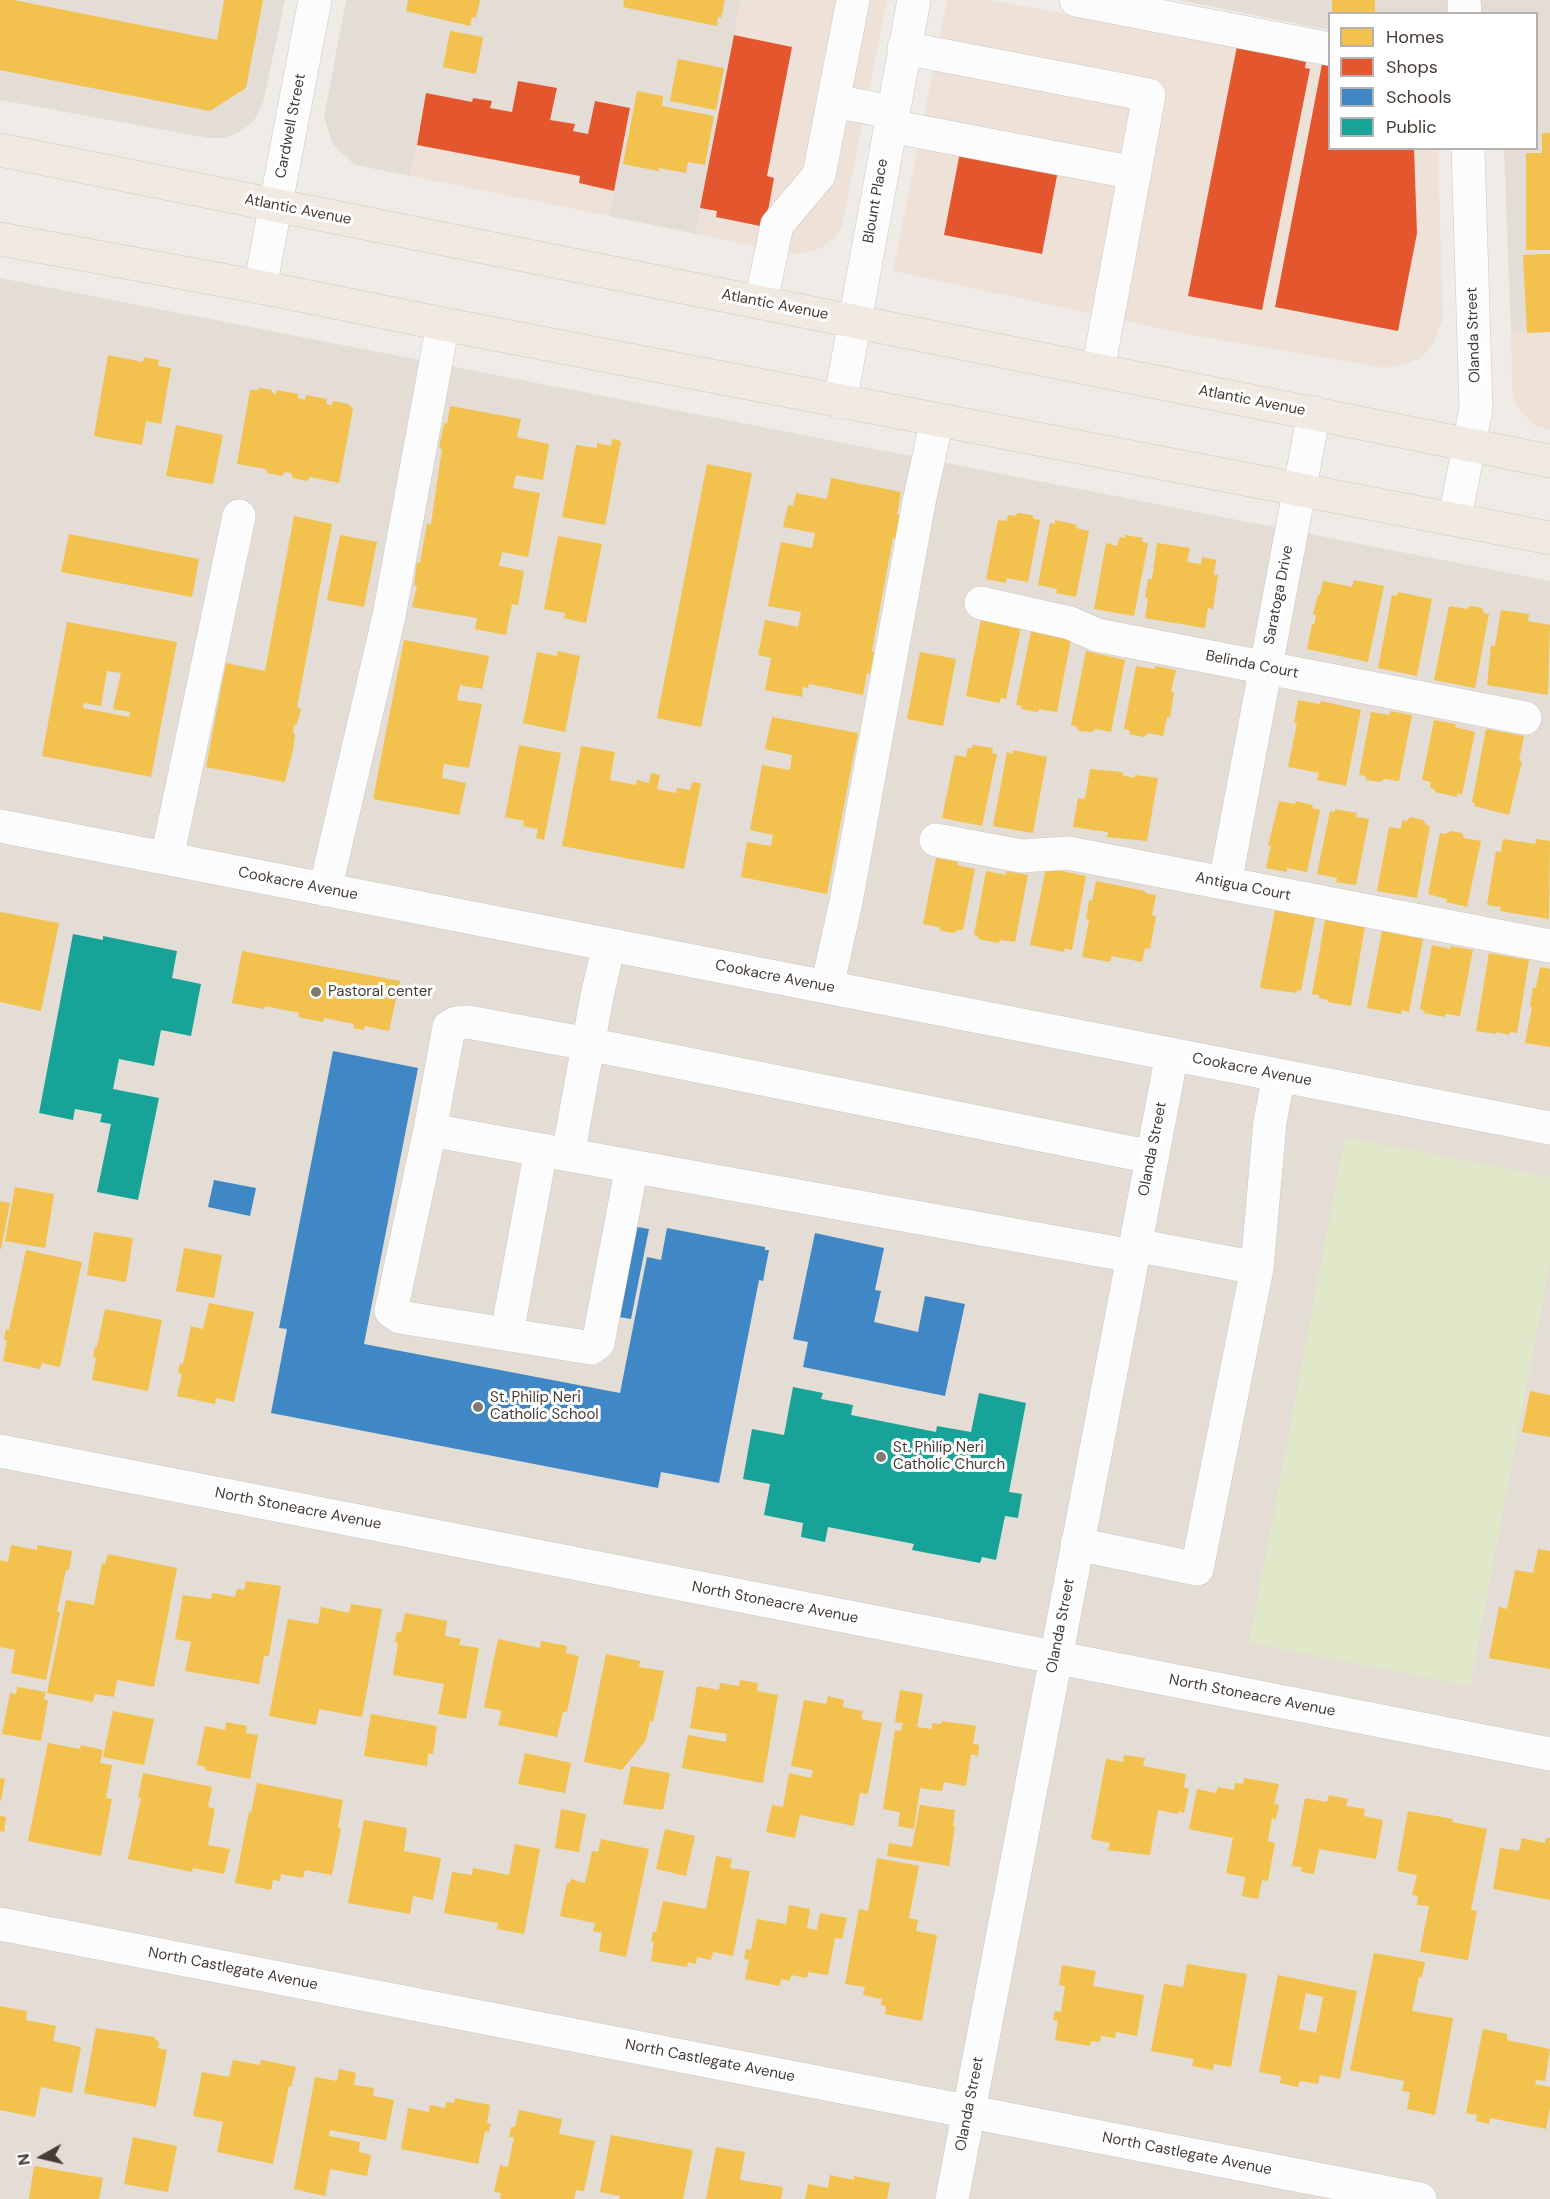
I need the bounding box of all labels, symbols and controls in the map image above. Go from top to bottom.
legend [1328,12,1538,150]
text: Homes [1386,25,1444,49]
text: Shops [1386,55,1438,79]
street label: Cardwell Street [272,72,310,180]
text: Schools [1386,85,1451,109]
text: Public [1386,115,1437,139]
street label: Blount Place [860,157,892,245]
street label: Atlantic Avenue [243,191,353,229]
street label: Atlantic Avenue [720,286,830,324]
street label: Olanda Street [1463,287,1485,383]
street label: Atlantic Avenue [1197,382,1307,420]
street label: Saratoga Drive [1261,544,1297,646]
street label: Belinda Court [1204,647,1300,683]
street label: Cookacre Avenue [237,864,359,904]
street label: Antigua Court [1194,869,1292,905]
street label: Cookacre Avenue [714,957,836,997]
place label: Pastoral center [328,983,433,1001]
marker: Pastoral center [309,985,323,999]
street label: Cookacre Avenue [1191,1050,1313,1090]
street label: Olanda Street [1135,1100,1171,1198]
place label: St. Philip Neri Catholic School [490,1389,599,1424]
marker: St. Philip Neri Catholic School [471,1400,485,1414]
place label: St. Philip Neri Catholic Church [893,1439,1005,1474]
marker: St. Philip Neri Catholic Church [874,1450,888,1464]
street label: North Stoneacre Avenue [213,1484,383,1534]
street label: Olanda Street [1043,1577,1079,1675]
street label: North Stoneacre Avenue [690,1578,860,1628]
street label: North Stoneacre Avenue [1167,1671,1337,1721]
street label: North Castlegate Avenue [147,1944,319,1994]
street label: North Castlegate Avenue [624,2036,796,2086]
street label: Olanda Street [952,2055,988,2153]
north arrow [12,2127,72,2187]
street label: North Castlegate Avenue [1101,2129,1273,2179]
text: N [12,2152,35,2167]

